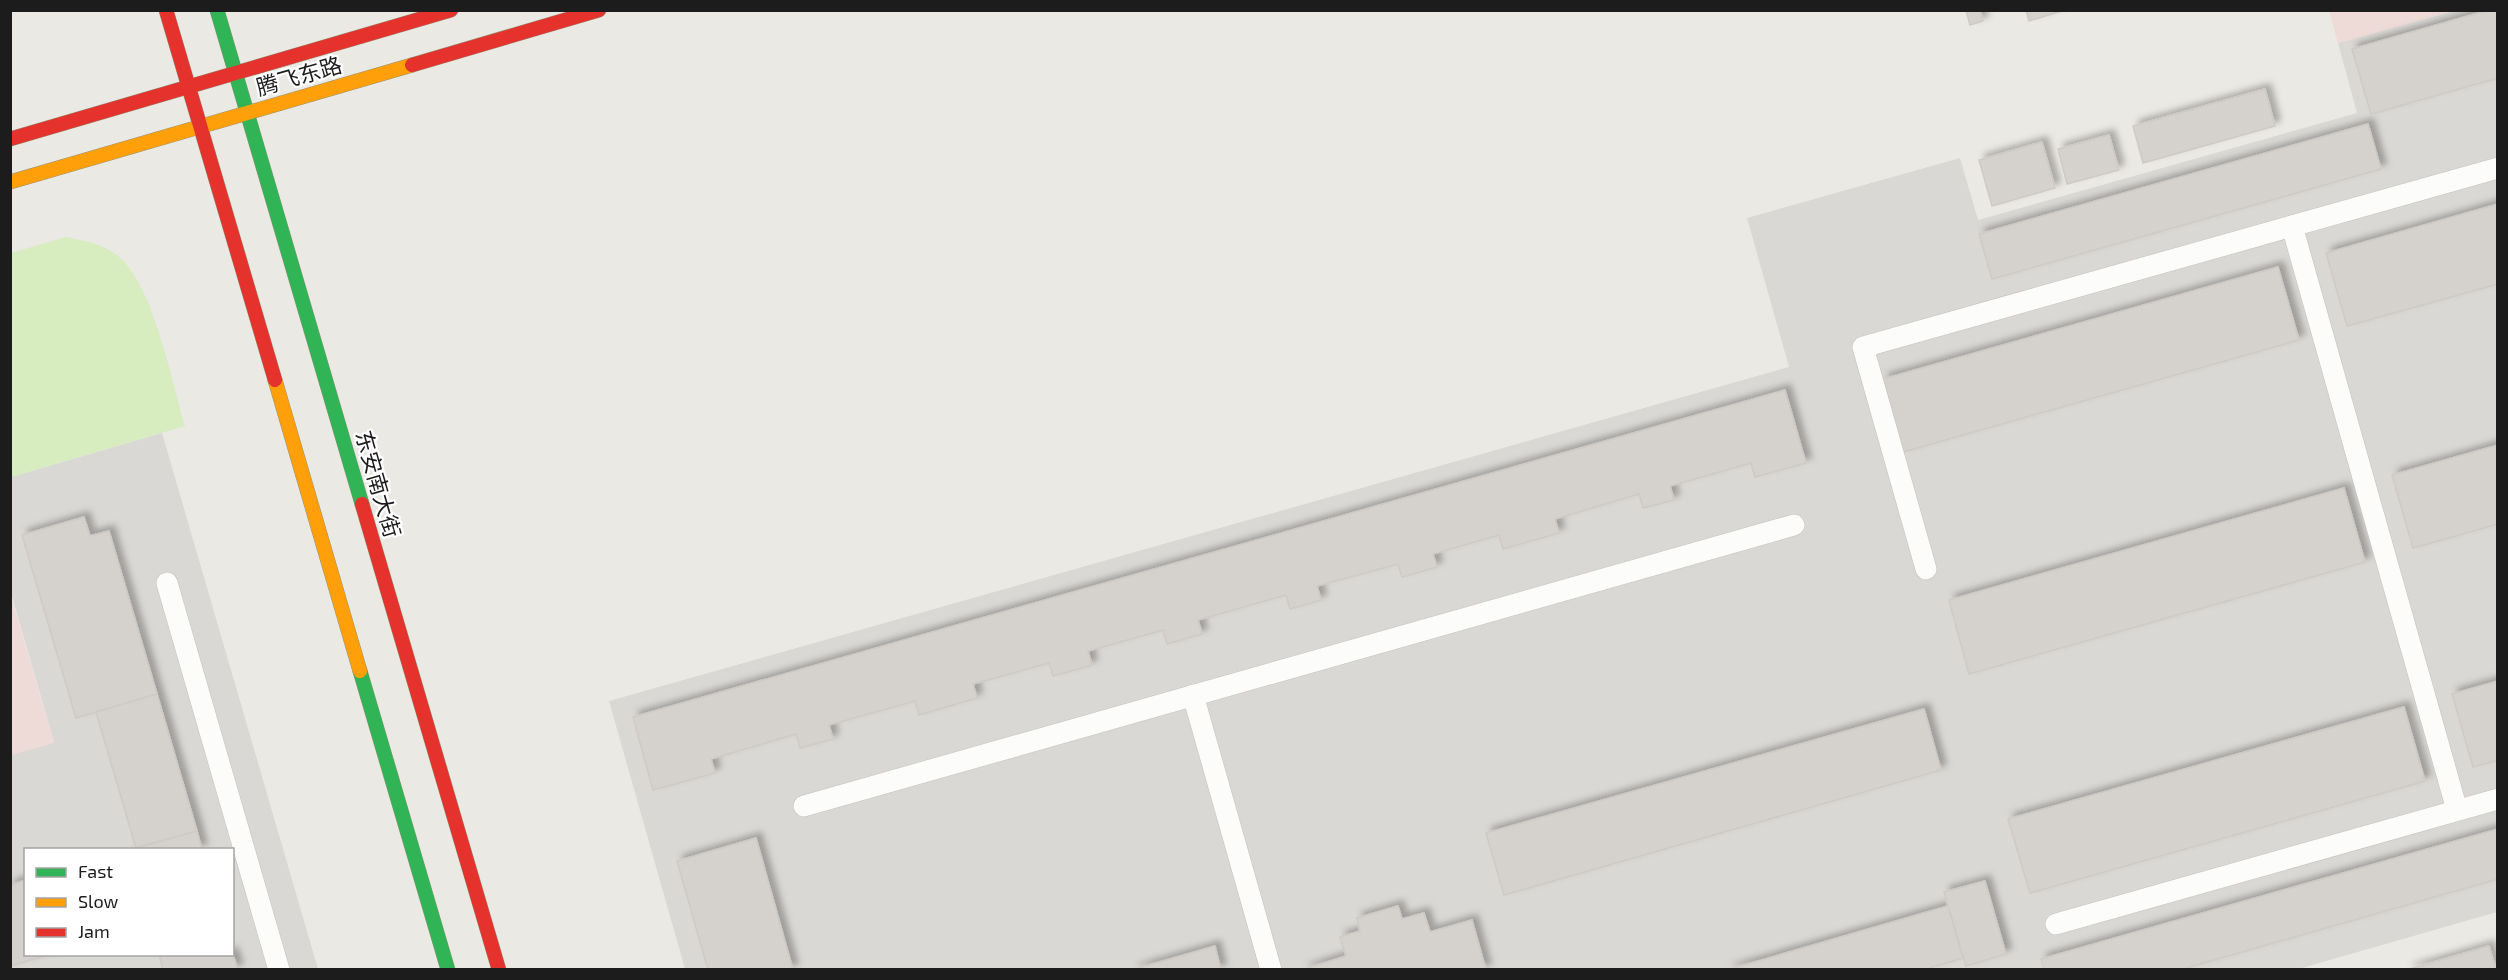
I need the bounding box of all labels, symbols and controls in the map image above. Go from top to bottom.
street label: 腾飞东路 [253,50,345,100]
street label: 东安南大街 [351,427,407,540]
legend [24,848,234,956]
text: Fast [78,860,113,882]
text: Slow [78,890,119,912]
text: Jam [78,920,110,942]

